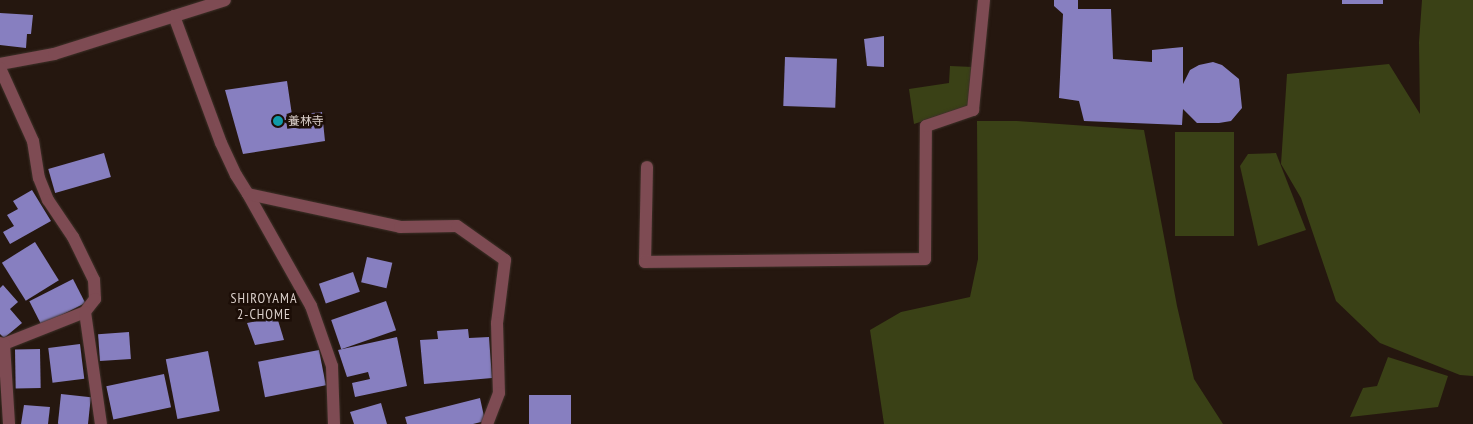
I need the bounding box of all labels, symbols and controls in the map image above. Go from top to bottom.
place label: 養林寺 [288,114,324,128]
marker: 養林寺 [272,115,284,127]
district label: SHIROYAMA 2-CHOME [229,290,299,322]

